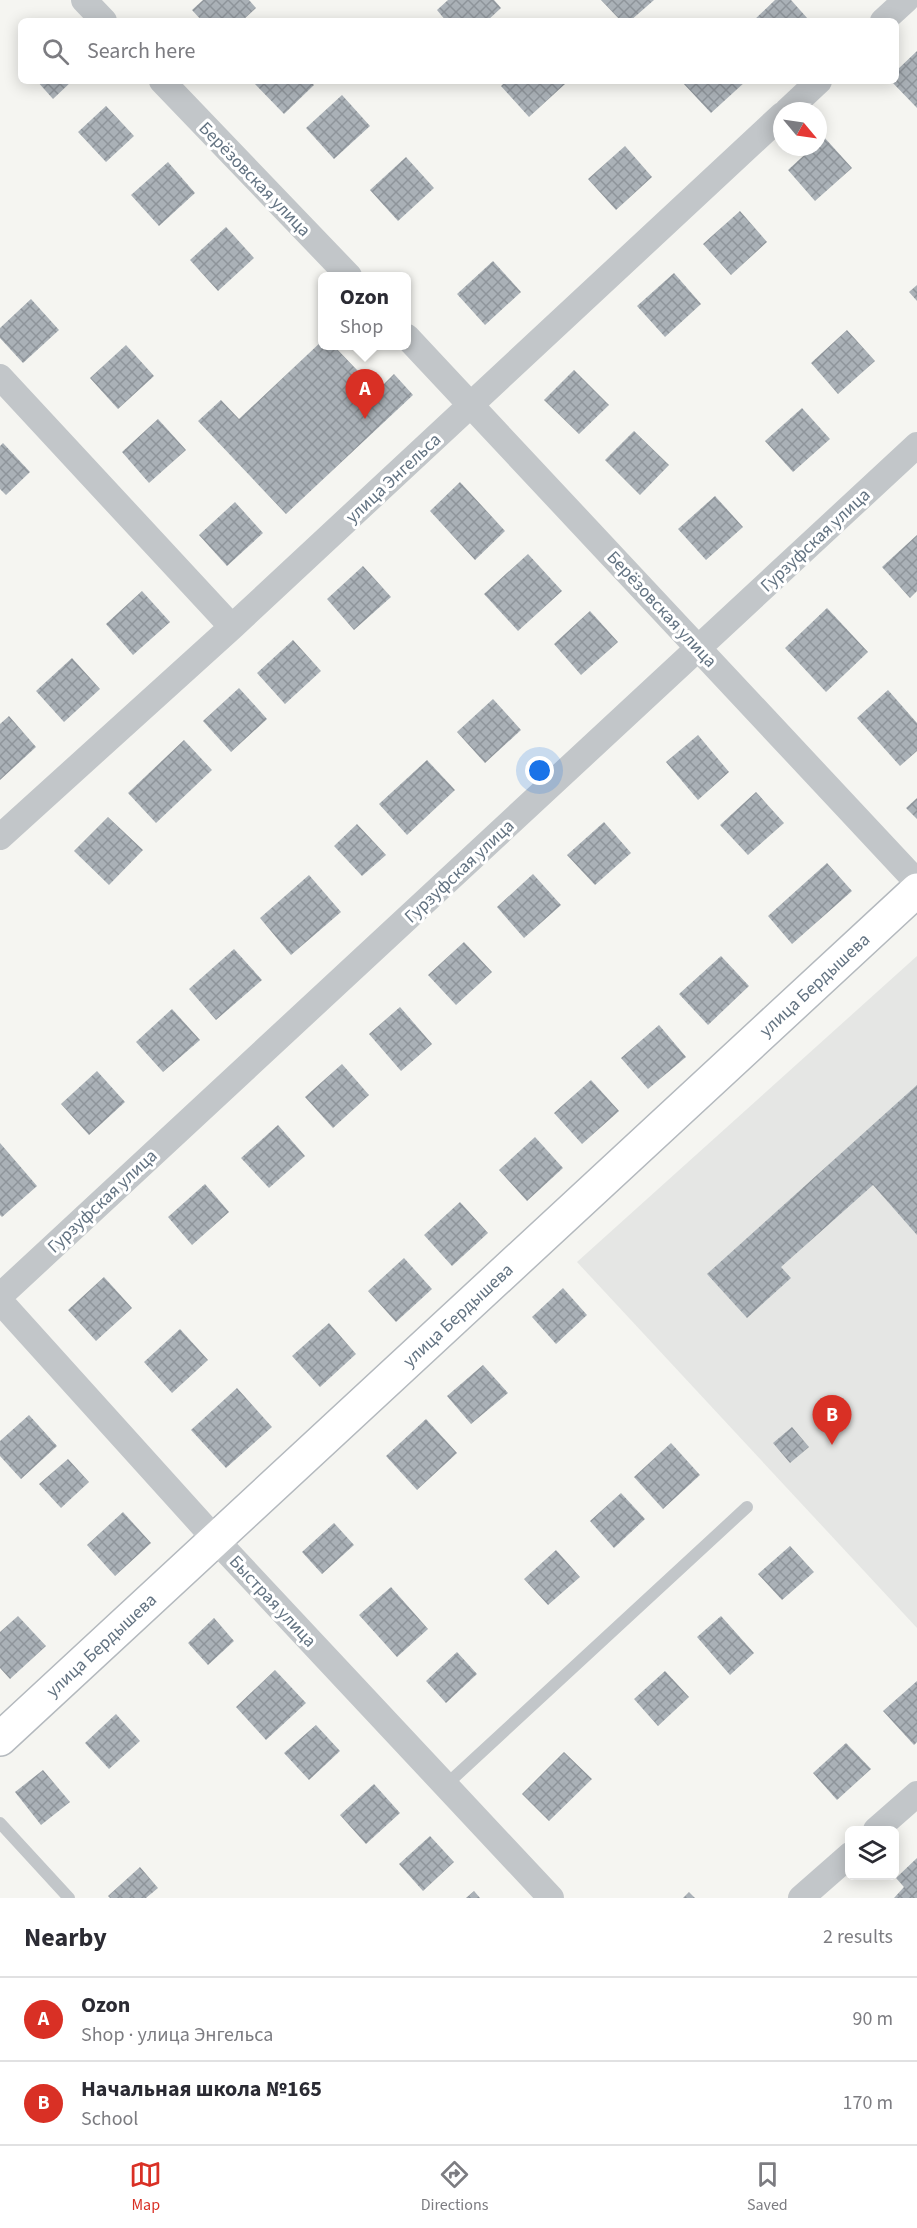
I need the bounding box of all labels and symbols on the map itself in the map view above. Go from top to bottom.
north arrow [773,102,827,156]
street label: Берёзовская улица [193,116,316,243]
pin: A [346,370,385,419]
street label: улица Энгельса [340,428,447,529]
street label: Гурзуфская улица [755,483,876,598]
street label: Берёзовская улица [601,545,722,673]
your location [525,756,554,785]
street label: Гурзуфская улица [399,814,520,929]
street label: улица Бердышева [754,928,876,1043]
street label: Гурзуфская улица [42,1144,163,1259]
street label: улица Бердышева [397,1258,519,1373]
pin: B [812,1396,852,1445]
street label: Быстрая улица [223,1550,322,1653]
street label: улица Бердышева [41,1588,162,1703]

